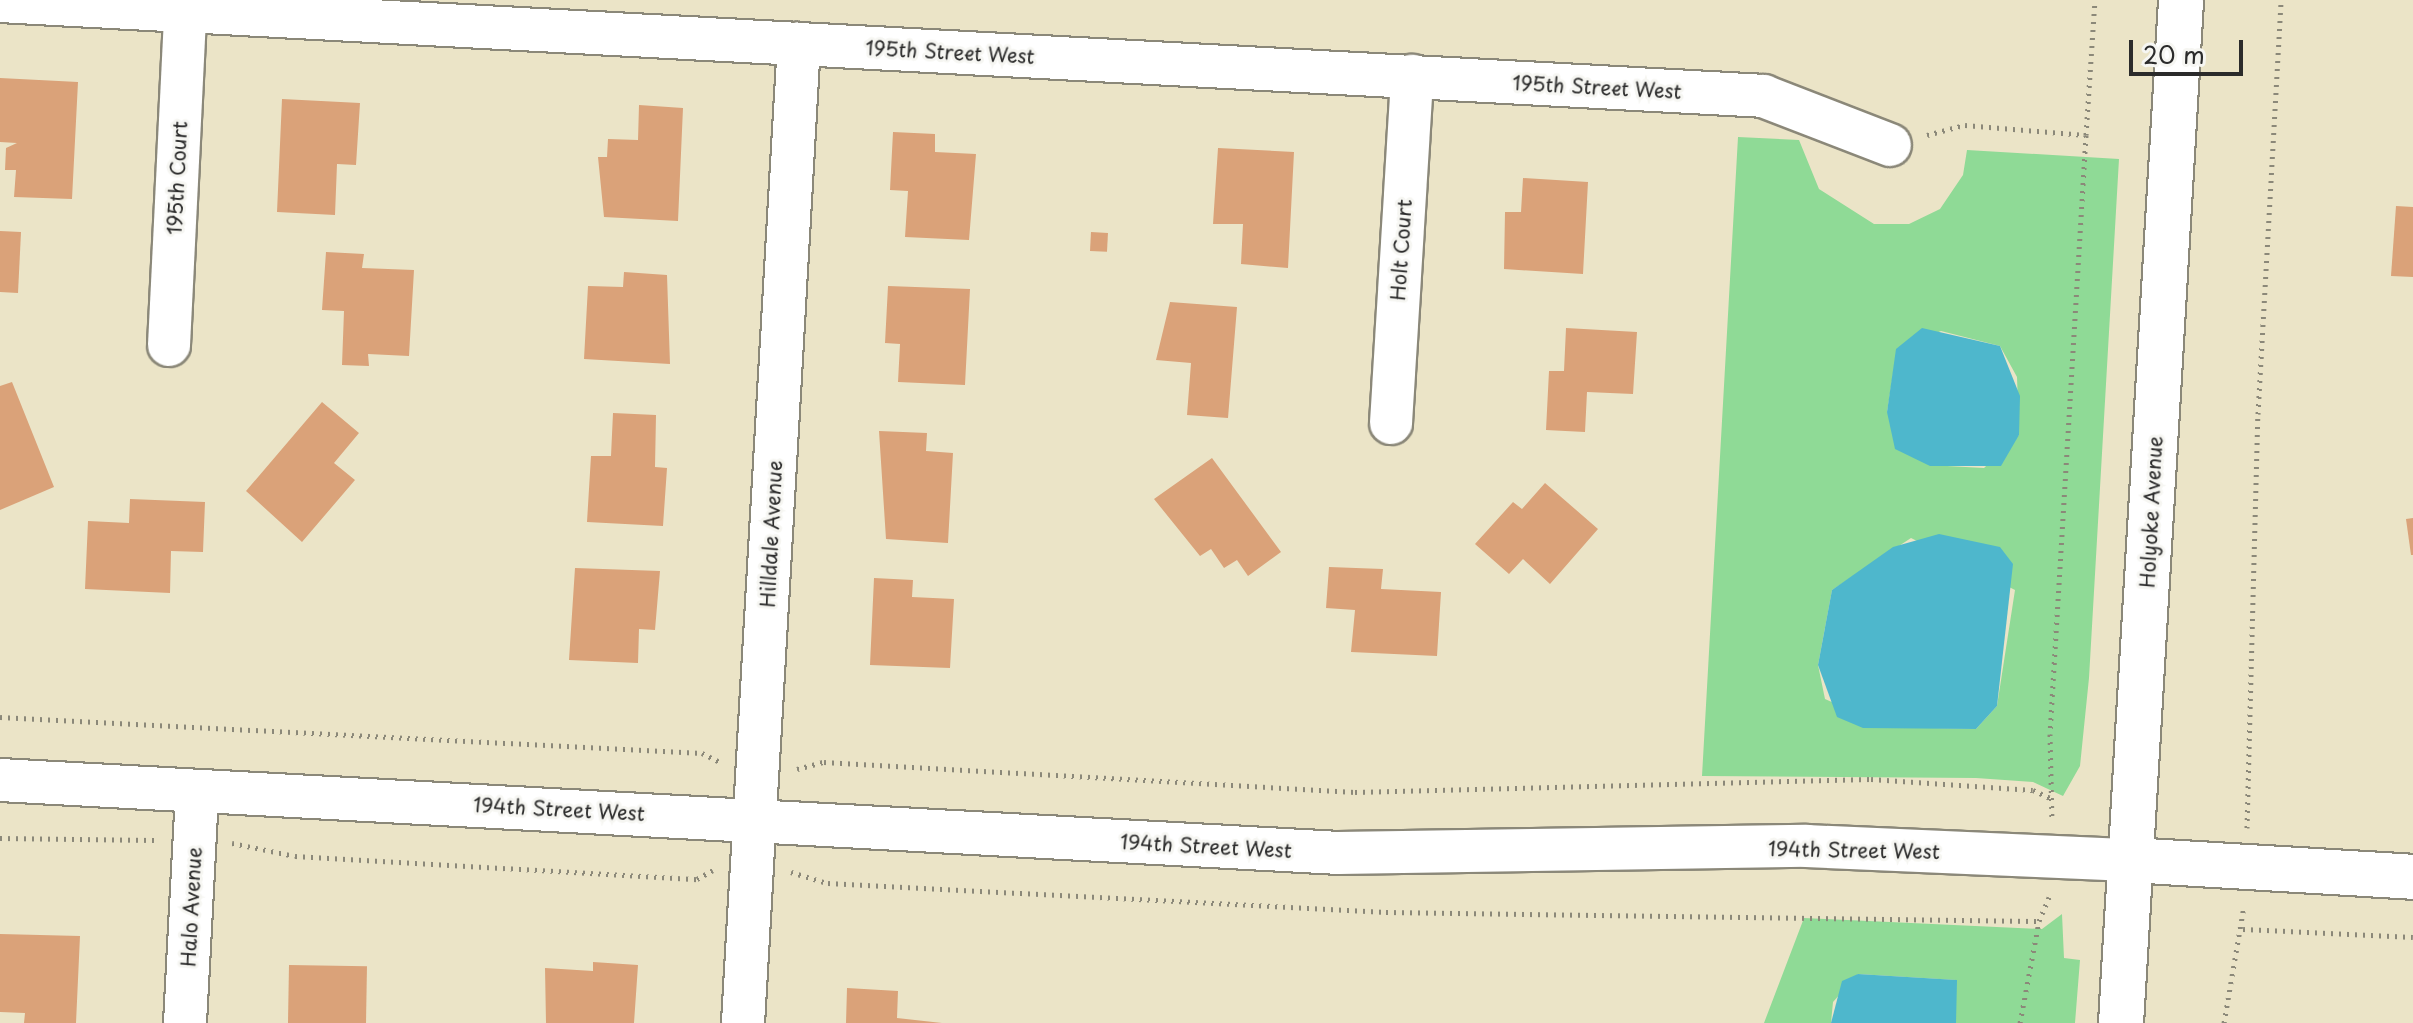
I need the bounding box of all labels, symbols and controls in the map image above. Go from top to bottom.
scale bar [2133,24,2247,74]
street label: 195th Street West [863,36,1037,68]
text: 20 m [2143,36,2205,72]
street label: 195th Street West [1510,71,1684,103]
street label: 195th Court [162,120,192,236]
street label: Holt Court [1385,198,1417,302]
street label: Holyoke Avenue [2135,435,2167,589]
street label: Hilldale Avenue [755,460,787,608]
street label: 194th Street West [472,793,646,825]
street label: 194th Street West [1119,830,1293,862]
street label: 194th Street West [1768,836,1940,864]
street label: Halo Avenue [176,847,206,967]

